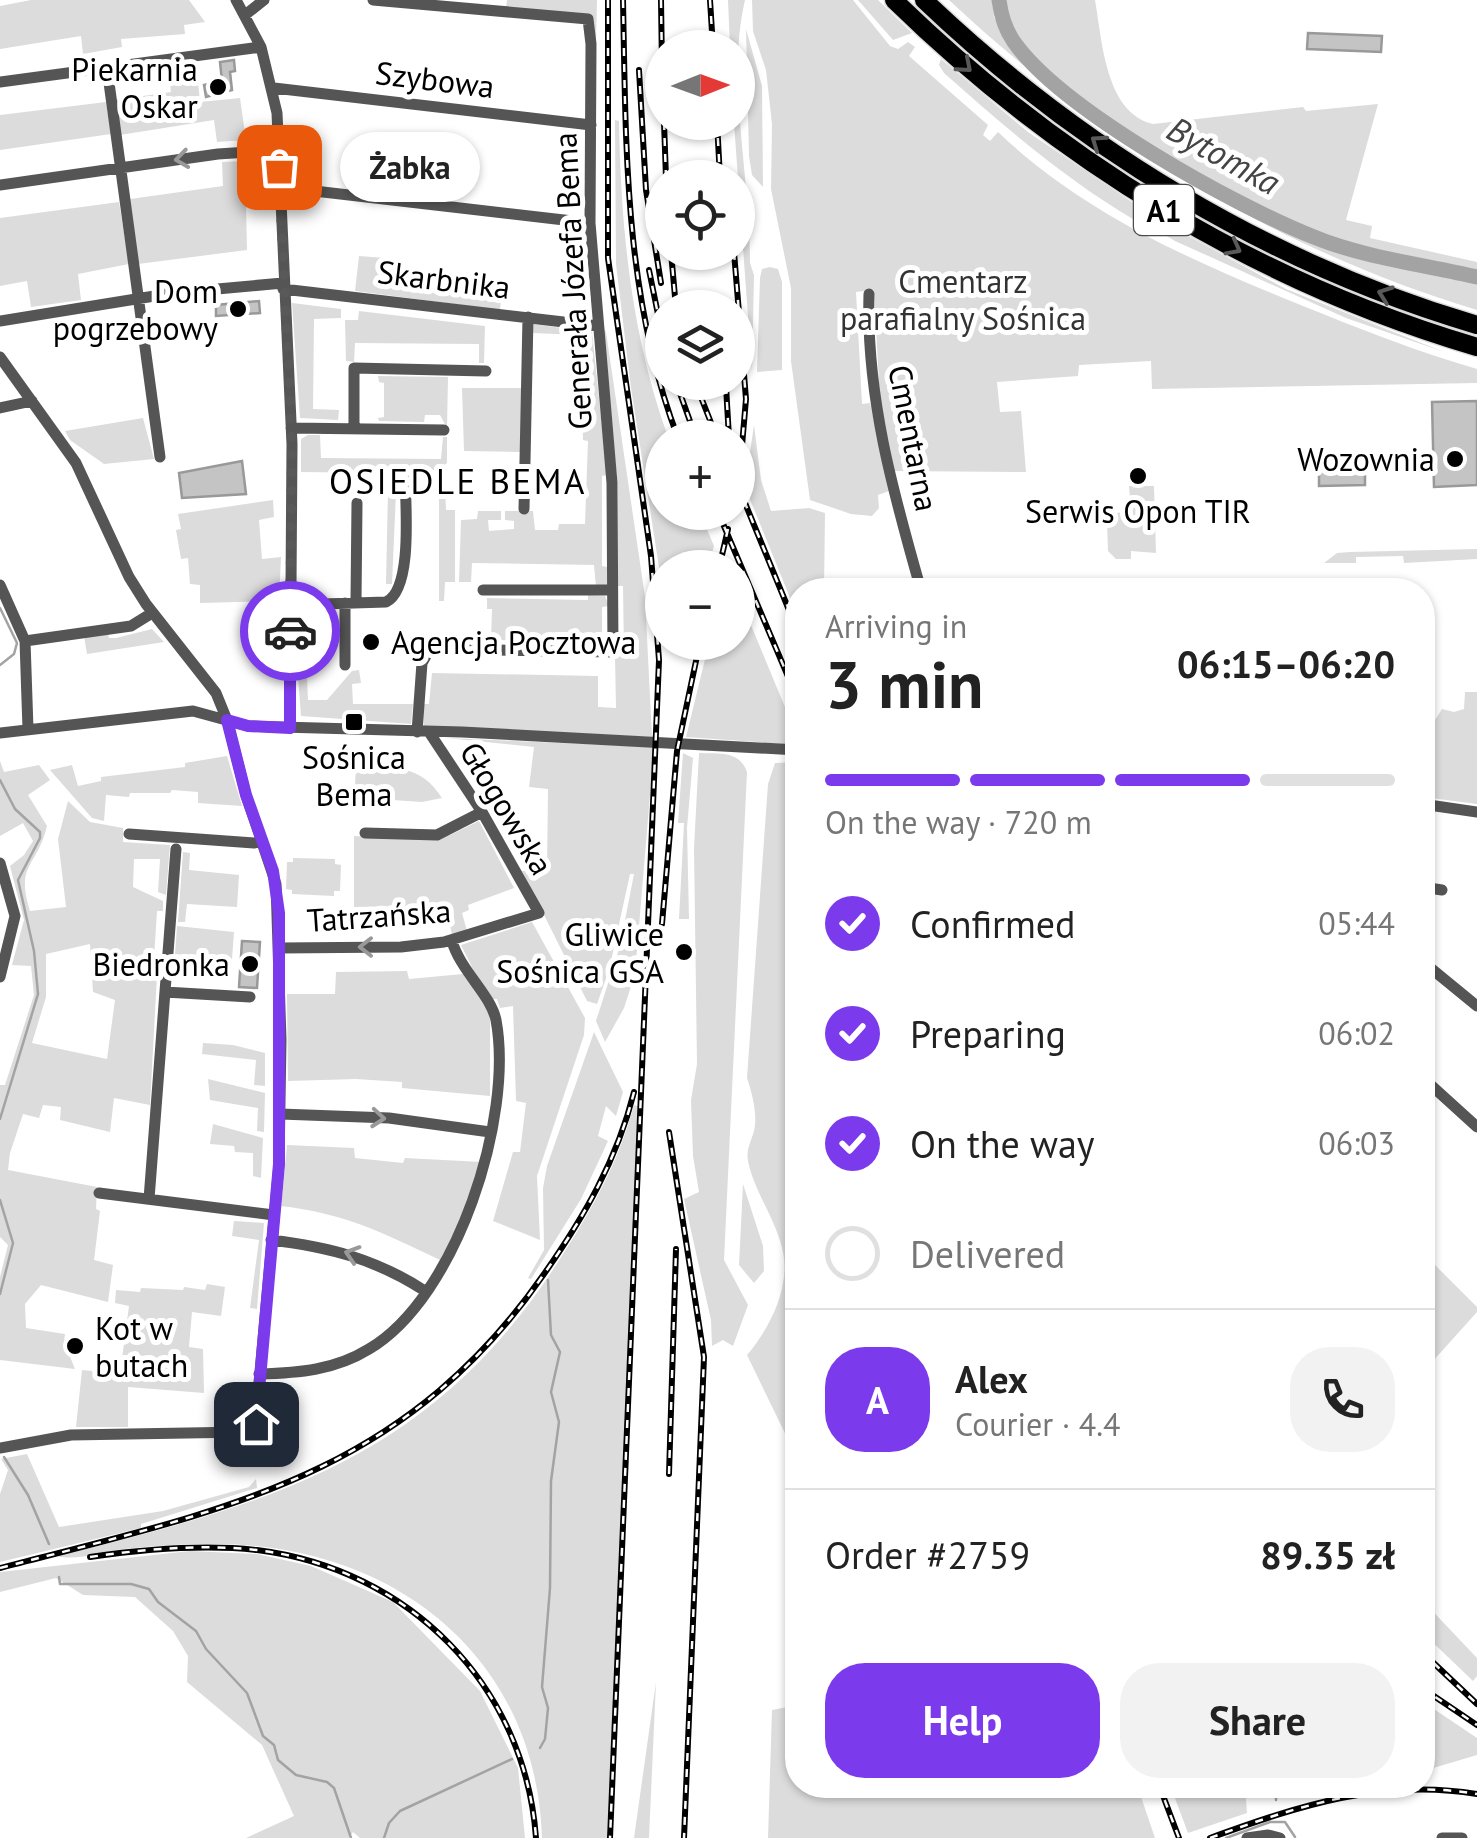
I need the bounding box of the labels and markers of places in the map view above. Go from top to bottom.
place label: Piekarnia Oskar [71,48,198,127]
marker: Piekarnia Oskar [207,76,229,98]
pin [237,125,322,210]
callout: Żabka [339,132,479,202]
place label: Dom pogrzebowy [53,270,218,349]
marker: Dom pogrzebowy [227,298,249,320]
place label: Wozownia [1297,438,1435,480]
marker: Wozownia [1444,448,1466,470]
marker: Serwis Opon TIR [1127,465,1149,487]
place label: Serwis Opon TIR [1025,490,1251,532]
place label: Agencja Pocztowa [391,621,636,663]
marker: Agencja Pocztowa [360,631,382,653]
marker: Sośnica Bema [343,711,365,733]
place label: Sośnica Bema [302,736,406,815]
place label: Gliwice Sośnica GSA [496,913,664,992]
marker: Gliwice Sośnica GSA [673,941,695,963]
place label: Biedronka [93,943,230,985]
marker: Biedronka [239,953,261,975]
place label: Kot w butach [95,1307,188,1386]
marker: Kot w butach [64,1335,86,1357]
pin [214,1382,299,1467]

